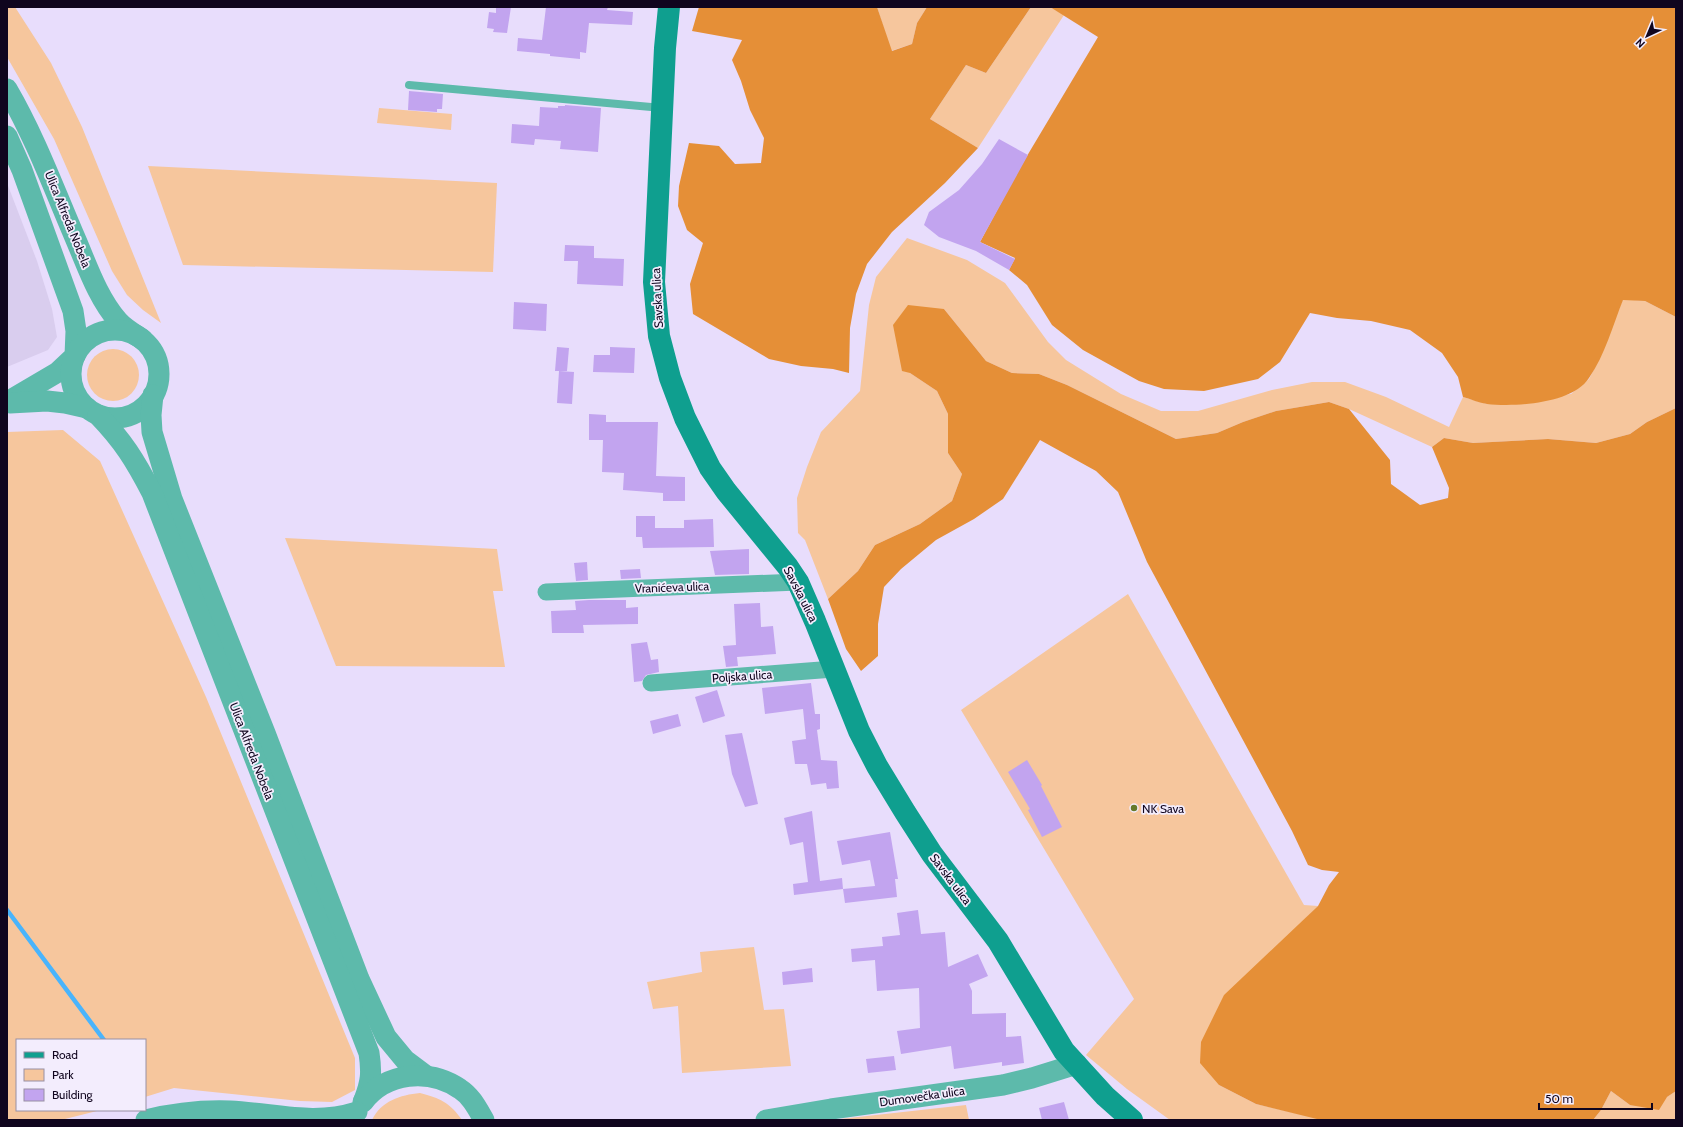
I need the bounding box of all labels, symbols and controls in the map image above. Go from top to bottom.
north arrow [1627,16,1667,56]
text: N [1632,35,1648,51]
street label: Ulica Alfreda Nobela [42,168,94,270]
street label: Savska ulica [648,267,666,328]
street label: Savska ulica [781,564,821,624]
street label: Vranićeva ulica [635,578,710,596]
street label: Poljska ulica [711,666,773,686]
street label: Ulica Alfreda Nobela [227,700,278,802]
place label: NK Sava [1142,801,1184,816]
marker: NK Sava [1129,803,1139,813]
street label: Savska ulica [927,851,975,908]
legend [16,1039,146,1111]
text: Road [52,1047,78,1062]
text: Park [52,1067,74,1082]
street label: Dumovečka ulica [878,1083,966,1109]
scale bar [1539,1085,1652,1111]
text: Building [52,1087,94,1102]
text: 50 m [1545,1091,1573,1106]

